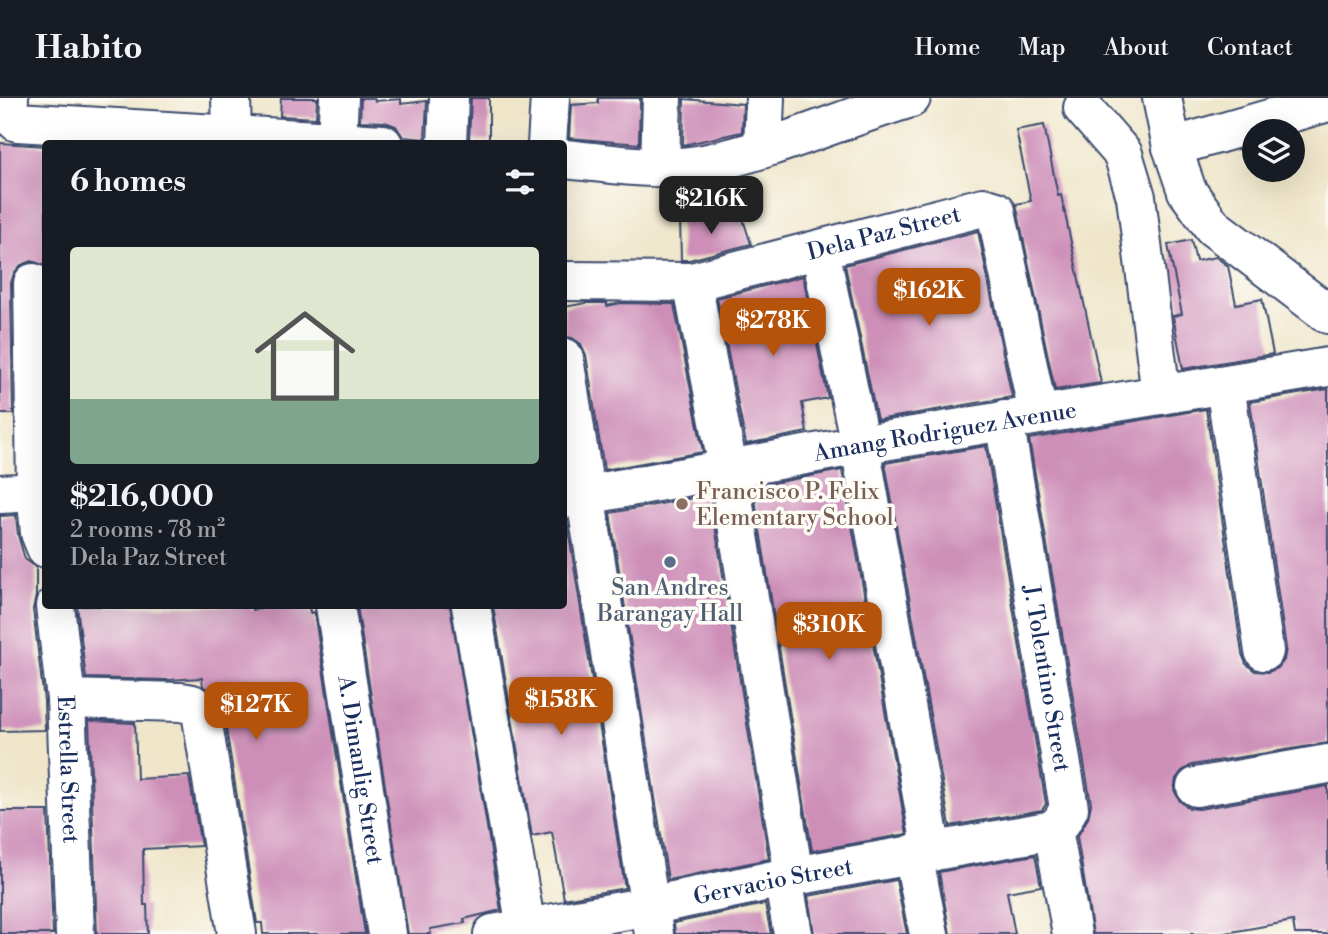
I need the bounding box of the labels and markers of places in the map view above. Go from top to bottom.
pin: $216K [662,176,760,236]
pin: $162K [880,268,978,328]
pin: $278K [724,299,822,358]
place label: Francisco P. Felix Elementary School [696,478,894,532]
marker: Francisco P. Felix Elementary School [674,496,690,512]
marker: San Andres Barangay Hall [662,554,678,570]
place label: San Andres Barangay Hall [596,574,743,628]
pin: $310K [780,602,878,662]
pin: $158K [512,678,610,737]
pin: $127K [207,682,305,742]

